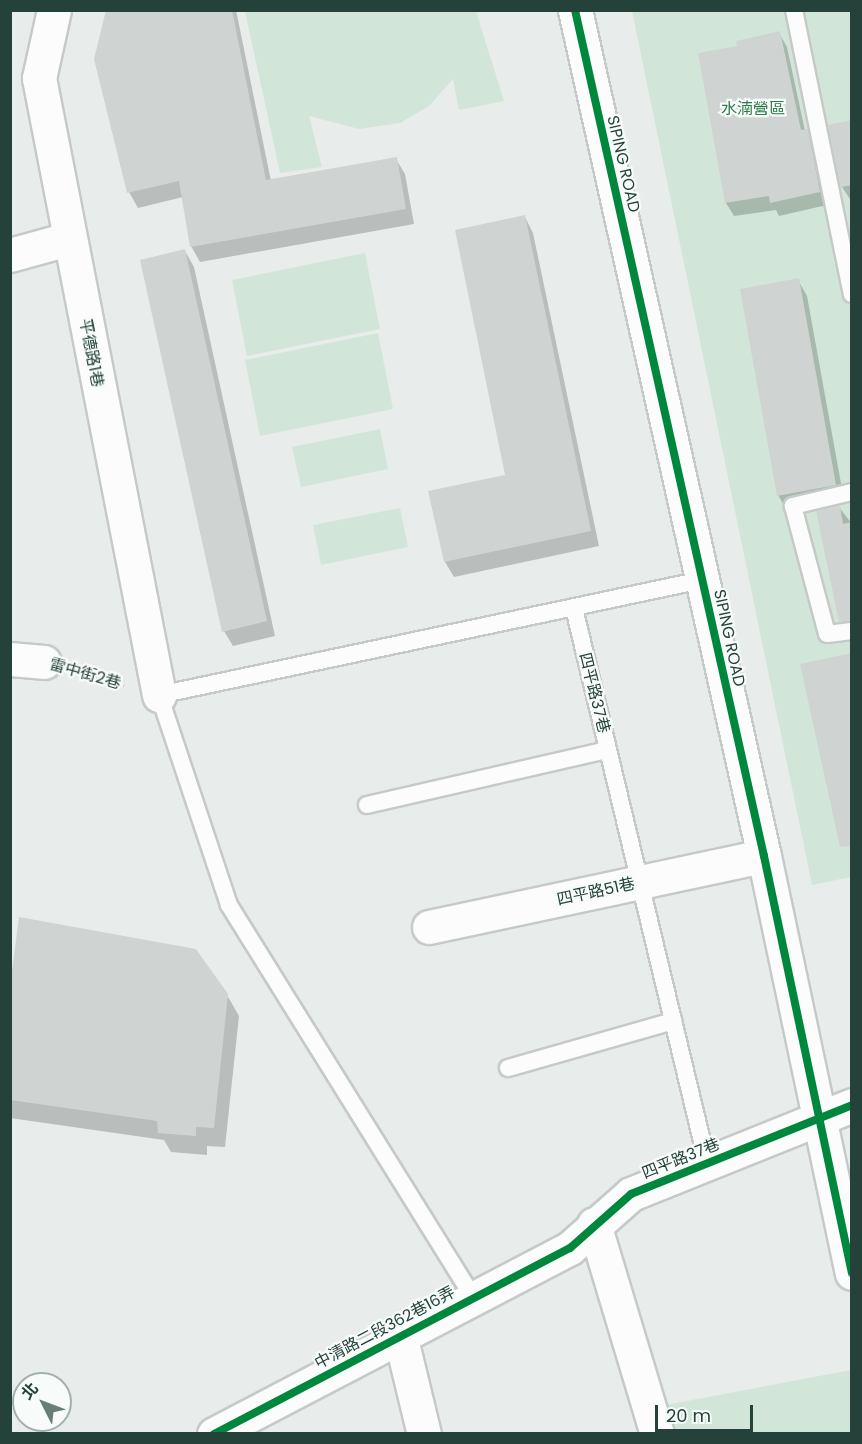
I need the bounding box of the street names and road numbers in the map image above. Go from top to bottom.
street label: SIPING ROAD [603,114,643,214]
street label: 平德路1巷 [75,317,107,389]
street label: SIPING ROAD [709,588,749,688]
street label: 四平路37巷 [575,651,613,735]
street label: 雷中街2巷 [47,655,123,693]
street label: 四平路51巷 [555,874,637,910]
street label: 四平路37巷 [639,1135,723,1183]
street label: 中清路二段362巷16弄 [312,1283,458,1373]

